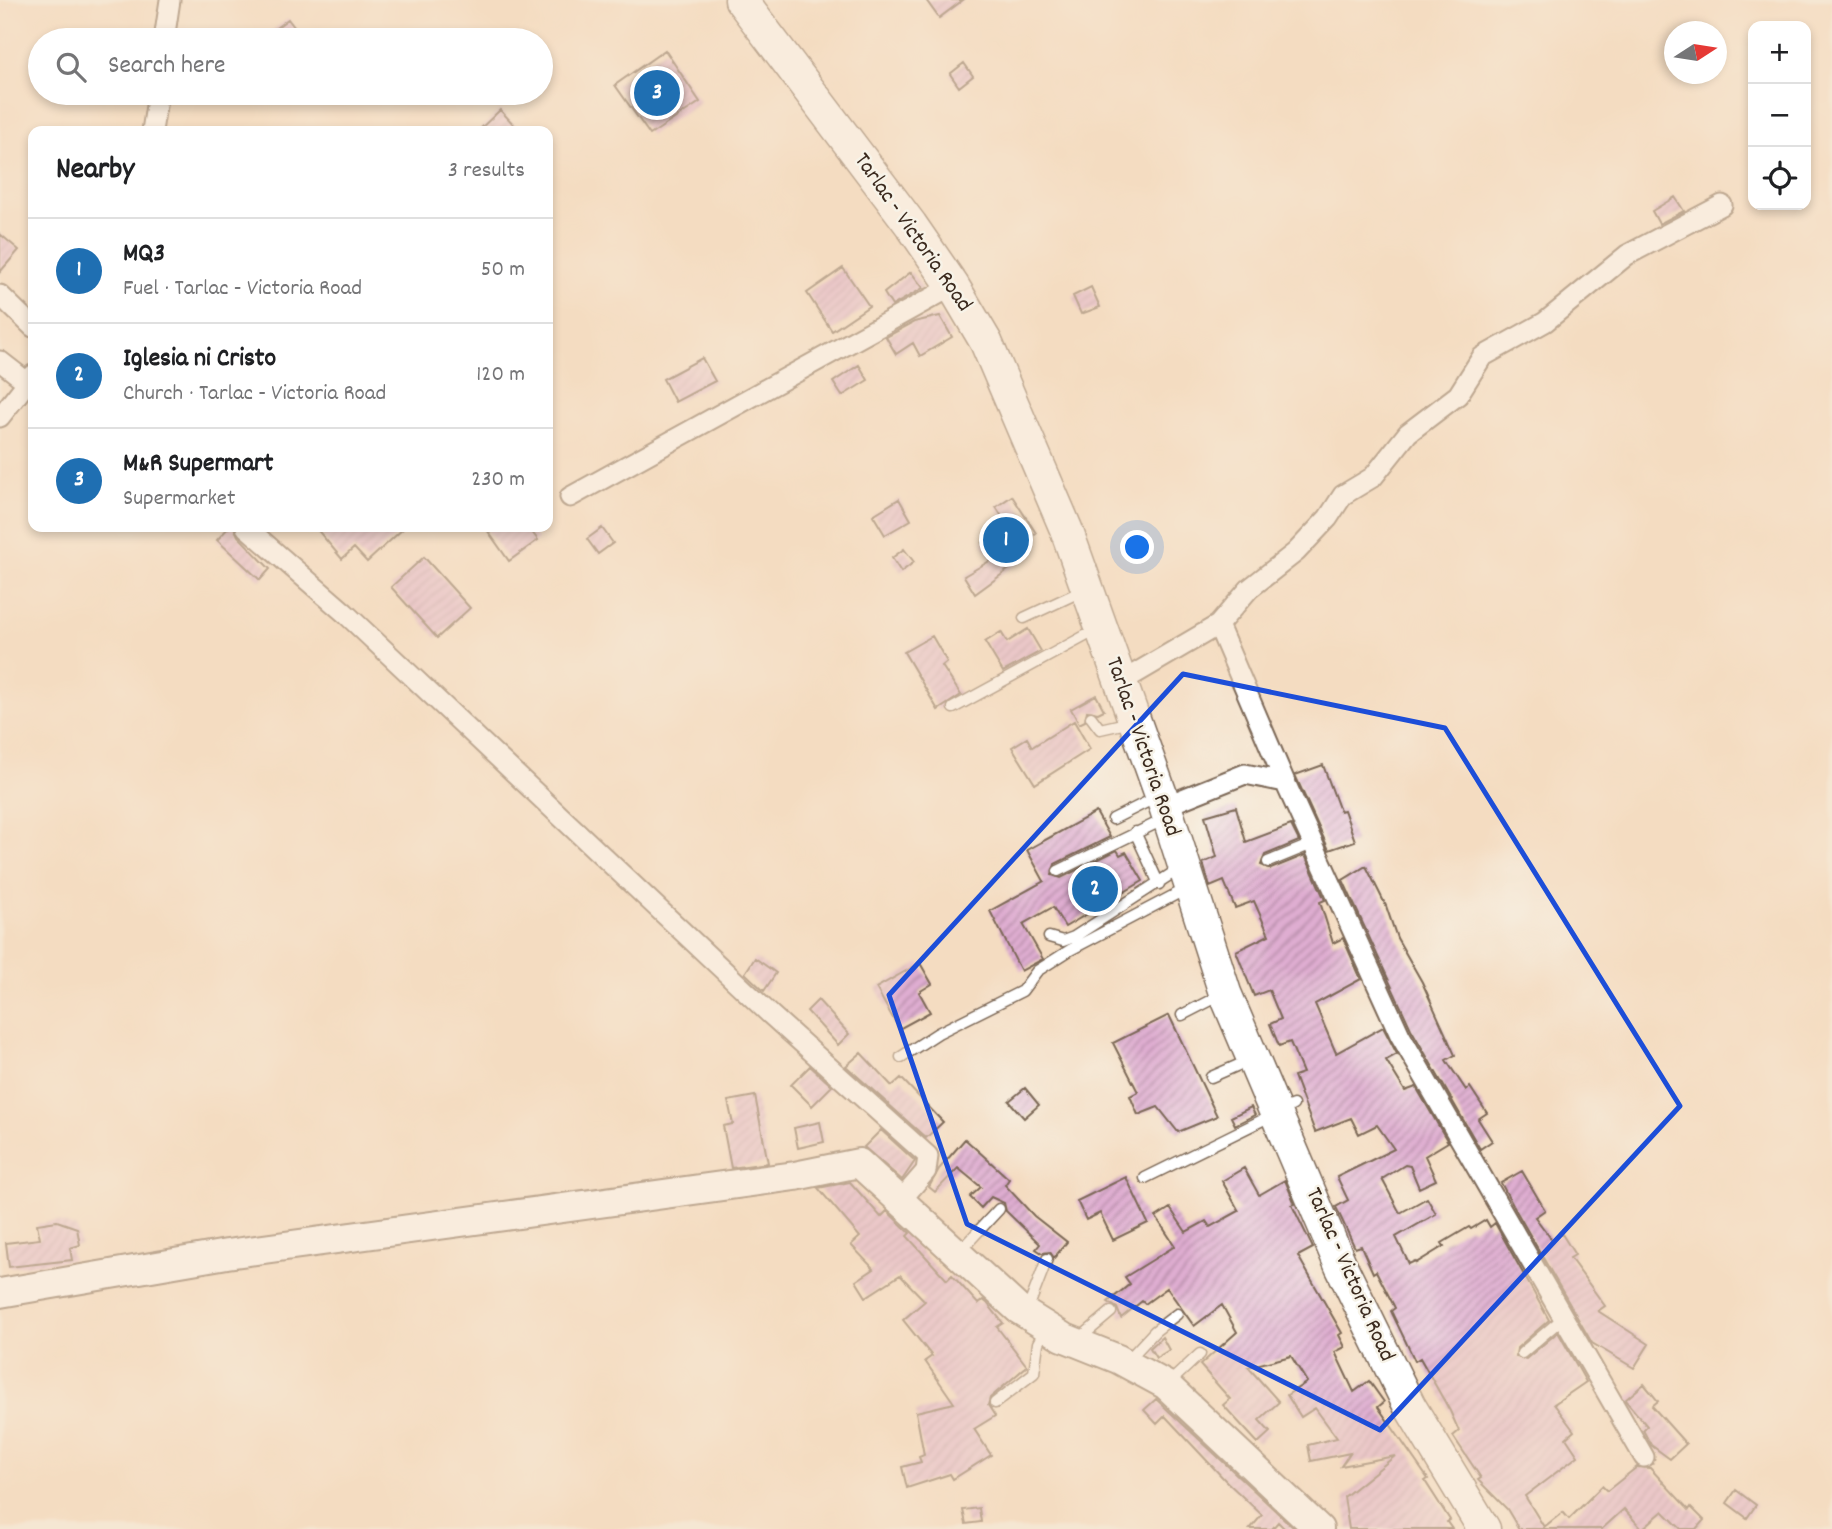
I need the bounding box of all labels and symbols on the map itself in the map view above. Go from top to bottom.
north arrow [1664,21,1727,84]
pin: 3 [634,67,680,119]
street label: Tarlac - Victoria Road [845,147,979,319]
pin: 1 [983,514,1029,566]
your location [1120,530,1154,564]
street label: Tarlac - Victoria Road [1096,653,1188,841]
pin: 2 [1072,863,1118,915]
street label: Tarlac - Victoria Road [1296,1183,1402,1367]

